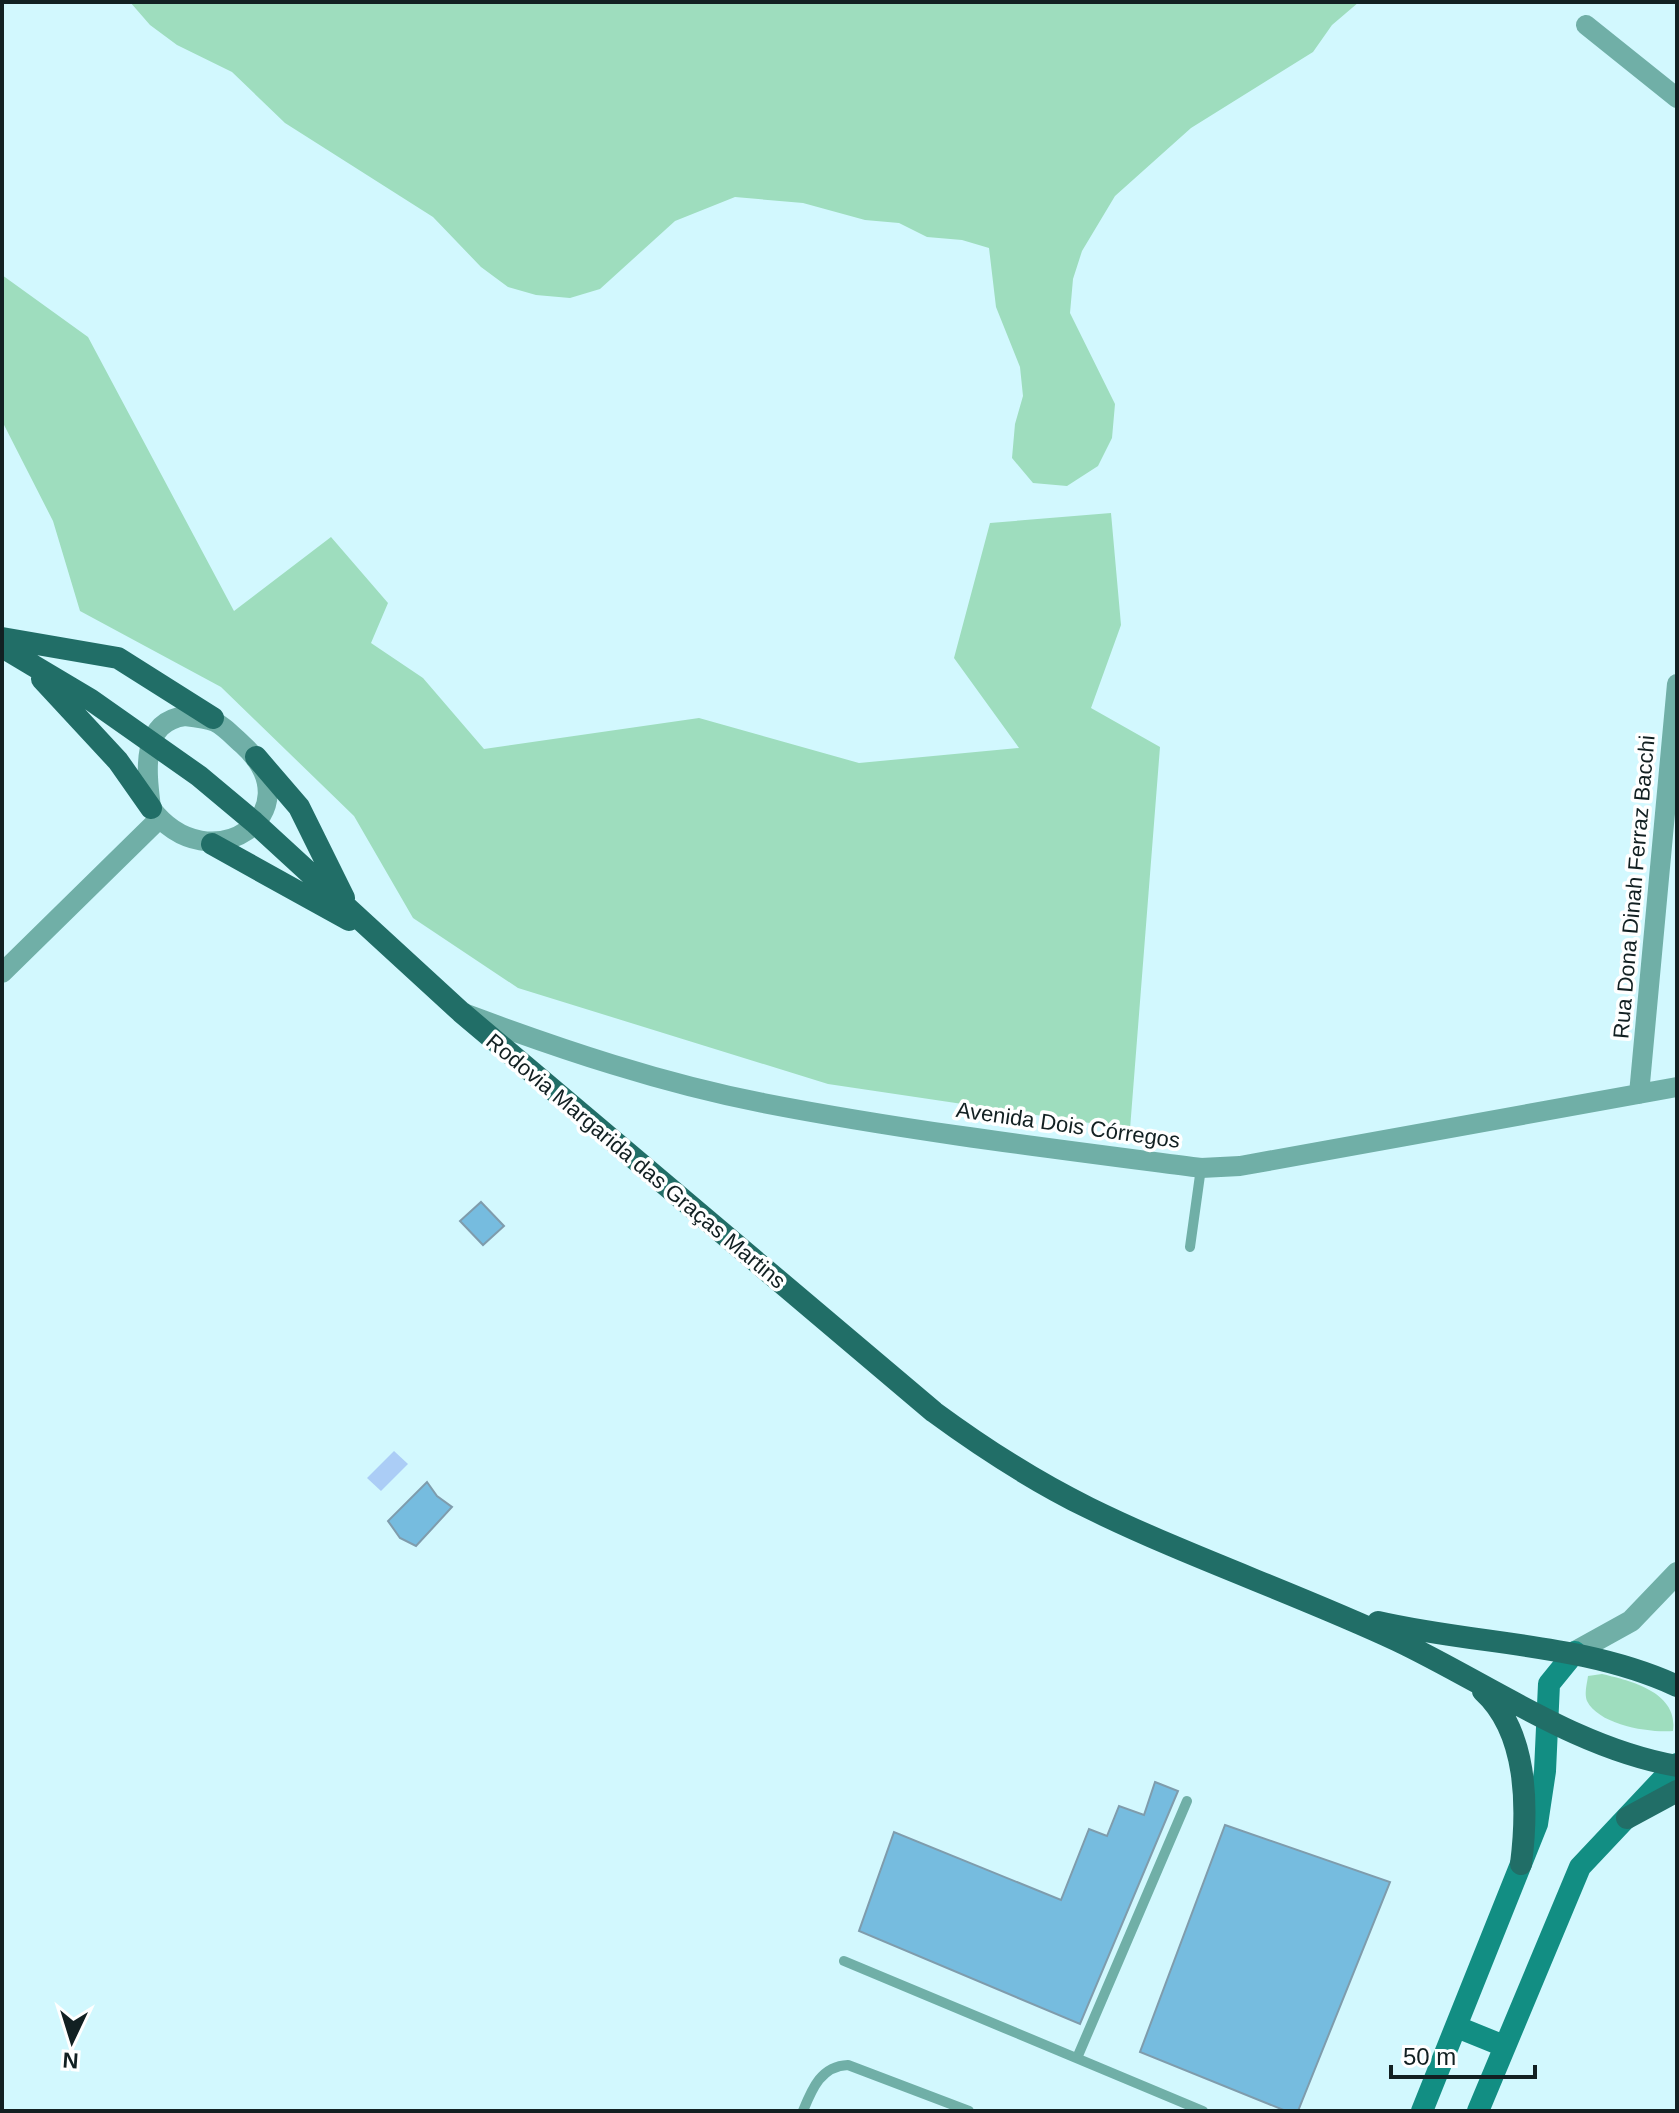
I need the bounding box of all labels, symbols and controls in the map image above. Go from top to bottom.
street label: Rua Dona Dinah Ferraz Bacchi [1608,734,1660,1040]
street label: Rodovia Margarida das Graças Martins [481,1028,791,1294]
street label: Avenida Dois Córregos [954,1097,1182,1153]
north arrow [32,2001,112,2081]
scale bar [1391,2029,1535,2079]
text: 50 m [1403,2043,1456,2070]
text: N [62,2047,79,2073]

